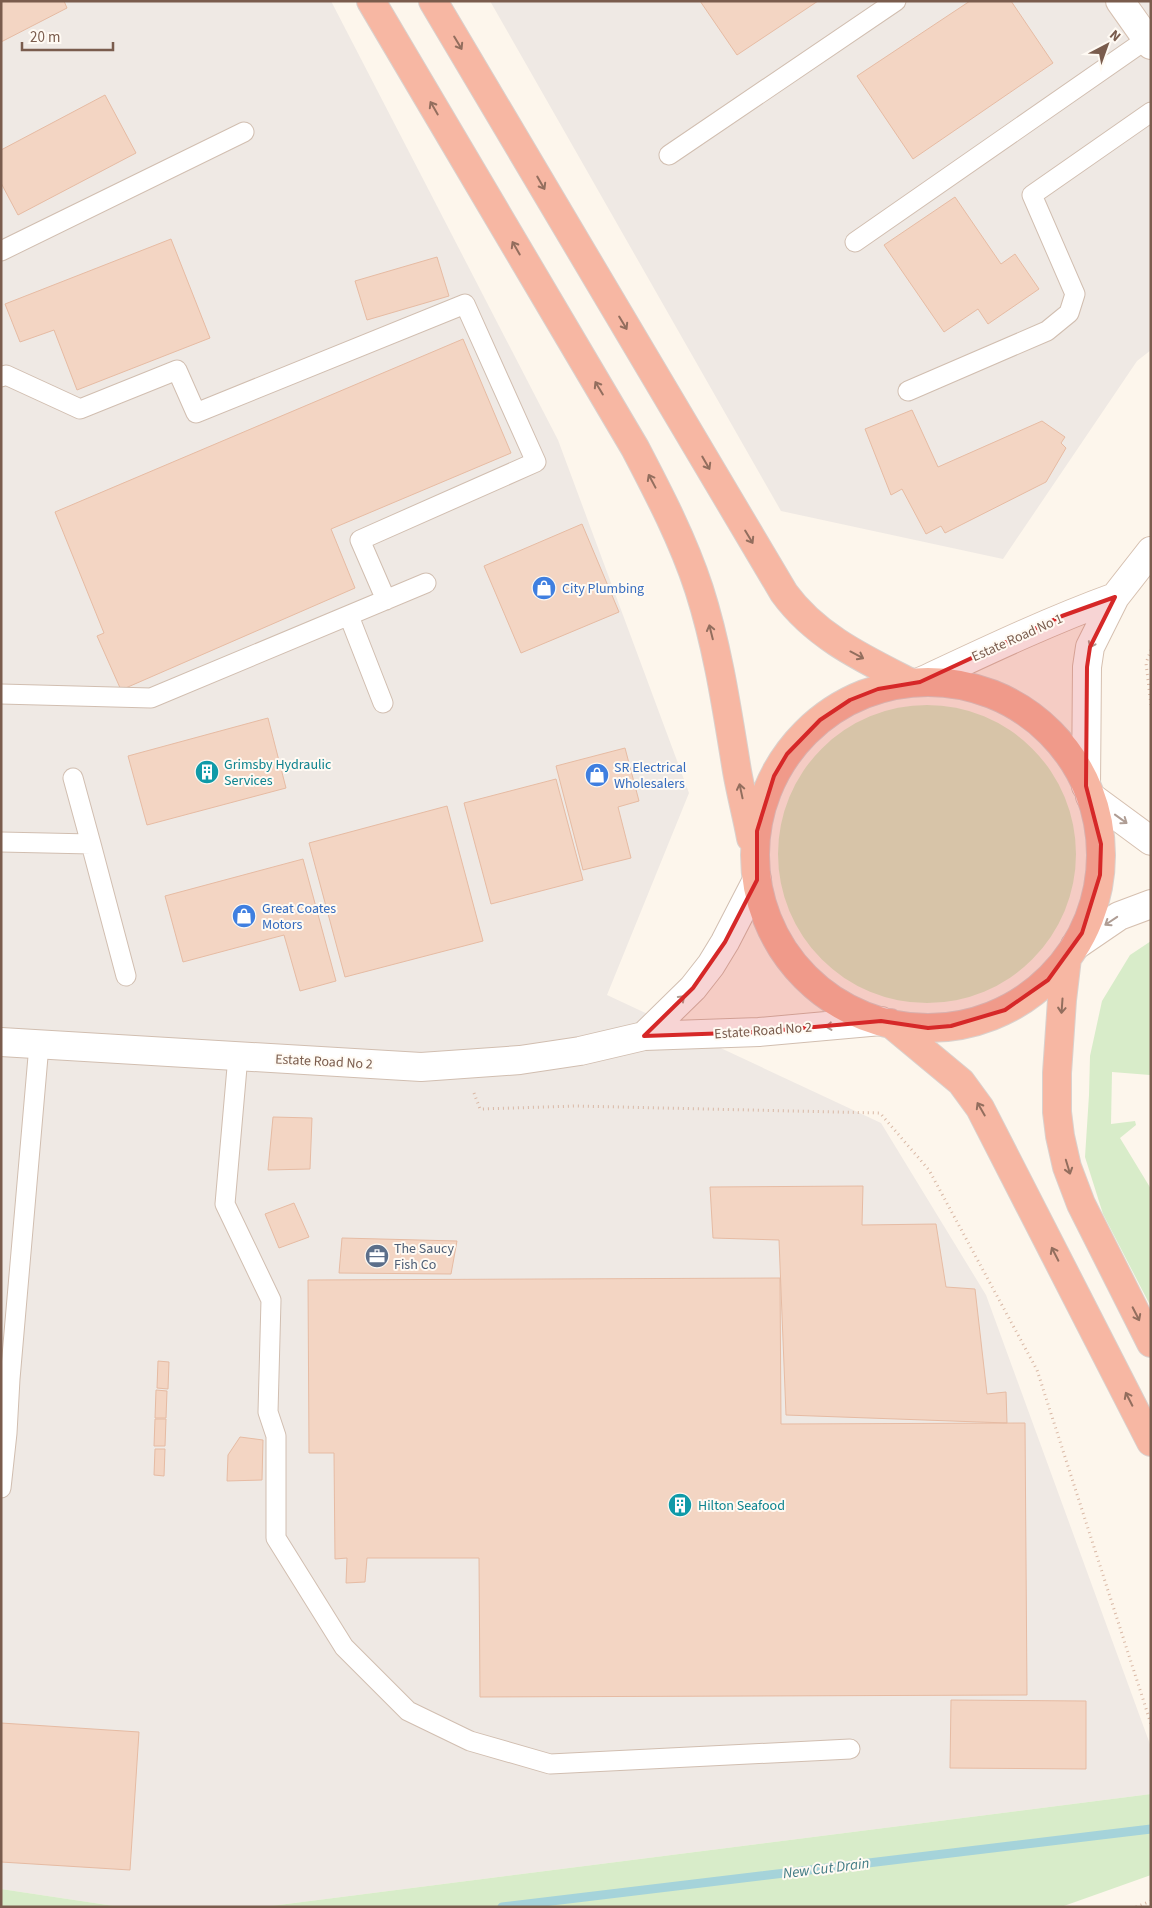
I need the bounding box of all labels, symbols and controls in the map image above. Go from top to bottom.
scale bar [22,20,114,52]
north arrow [1082,20,1132,70]
text: N [1105,25,1125,47]
text: 20 m [30,27,60,48]
one-way arrow [453,36,463,50]
one-way arrow [429,100,439,115]
one-way arrow [536,176,546,190]
one-way arrow [511,241,521,255]
one-way arrow [618,316,628,331]
one-way arrow [593,381,603,395]
one-way arrow [701,455,711,470]
one-way arrow [647,473,657,488]
one-way arrow [745,529,755,544]
shop icon: City Plumbing [531,575,557,601]
place label: City Plumbing [562,579,644,599]
street label: Estate Road No 1 [969,609,1066,667]
one-way arrow [706,624,715,640]
one-way arrow [1088,633,1098,648]
one-way arrow [849,650,864,660]
place label: Grimsby Hydraulic Services [224,755,332,791]
place label: SR Electrical Wholesalers [614,758,687,794]
building icon: Grimsby Hydraulic Services [194,759,220,785]
shop icon: SR Electrical Wholesalers [584,762,610,788]
one-way arrow [736,784,746,800]
one-way arrow [1114,813,1127,824]
place label: Great Coates Motors [262,899,336,935]
shop icon: Great Coates Motors [231,903,257,929]
one-way arrow [1104,916,1118,926]
one-way arrow [672,995,685,1007]
one-way arrow [1057,998,1066,1014]
street label: Estate Road No 2 [714,1018,813,1044]
one-way arrow [825,1021,841,1030]
street label: Estate Road No 2 [275,1049,373,1075]
one-way arrow [975,1103,985,1117]
one-way arrow [1063,1159,1073,1175]
place label: The Saucy Fish Co [394,1239,454,1275]
office icon: The Saucy Fish Co [364,1243,390,1269]
one-way arrow [1050,1247,1059,1262]
one-way arrow [1131,1307,1141,1322]
one-way arrow [1124,1392,1133,1407]
building icon: Hilton Seafood [667,1492,693,1518]
place label: Hilton Seafood [698,1496,785,1516]
water label: New Cut Drain [782,1853,871,1884]

